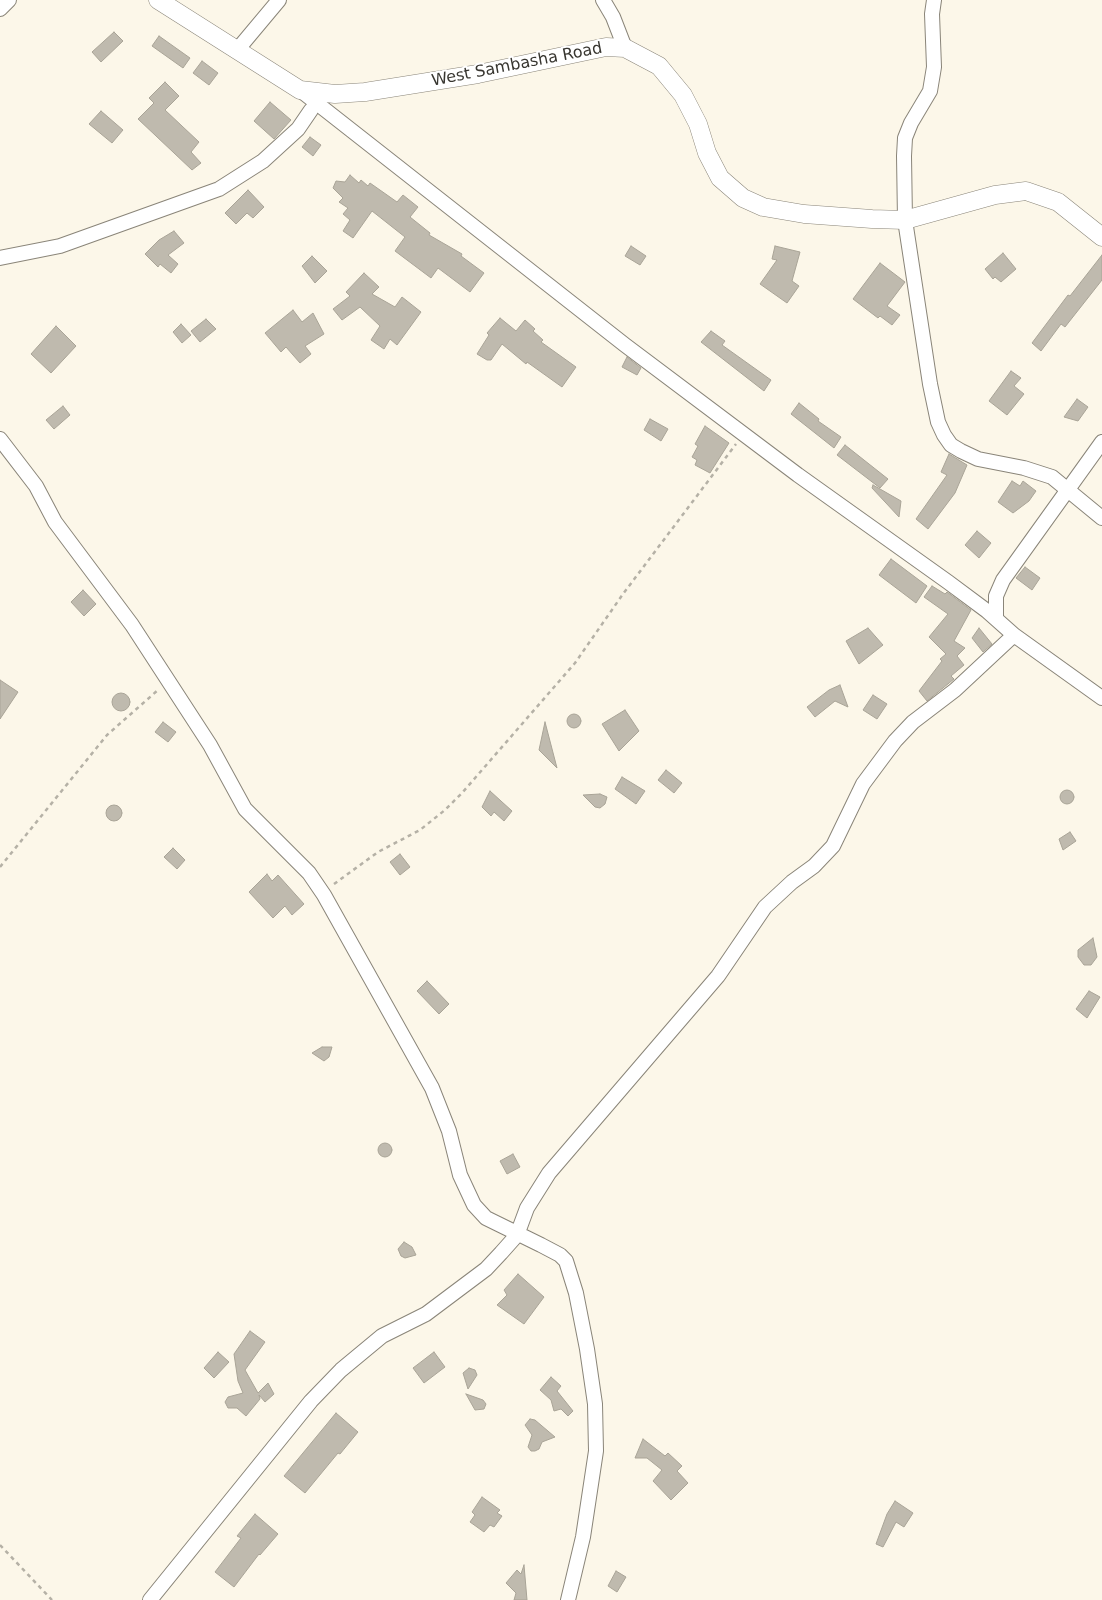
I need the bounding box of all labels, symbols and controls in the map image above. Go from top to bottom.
street label: West Sambasha Road [430,39,604,91]

